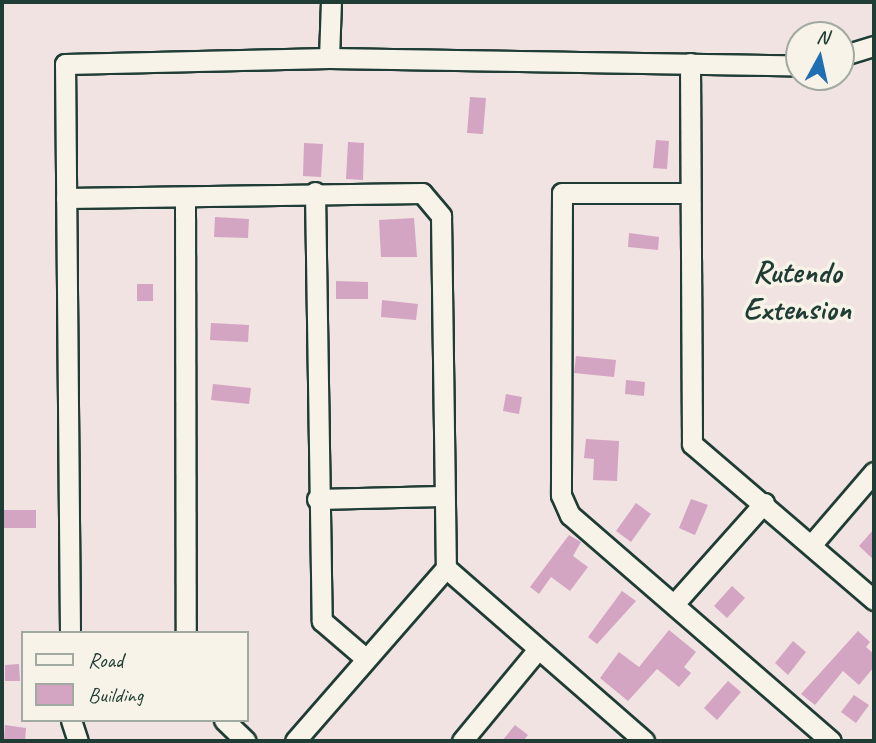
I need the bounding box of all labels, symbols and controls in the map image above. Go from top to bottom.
north arrow [785,21,855,91]
text: N [815,24,830,50]
district label: Rutendo Extension [743,254,851,329]
legend [21,631,248,722]
text: Road [88,647,123,673]
text: Building [88,682,143,708]

